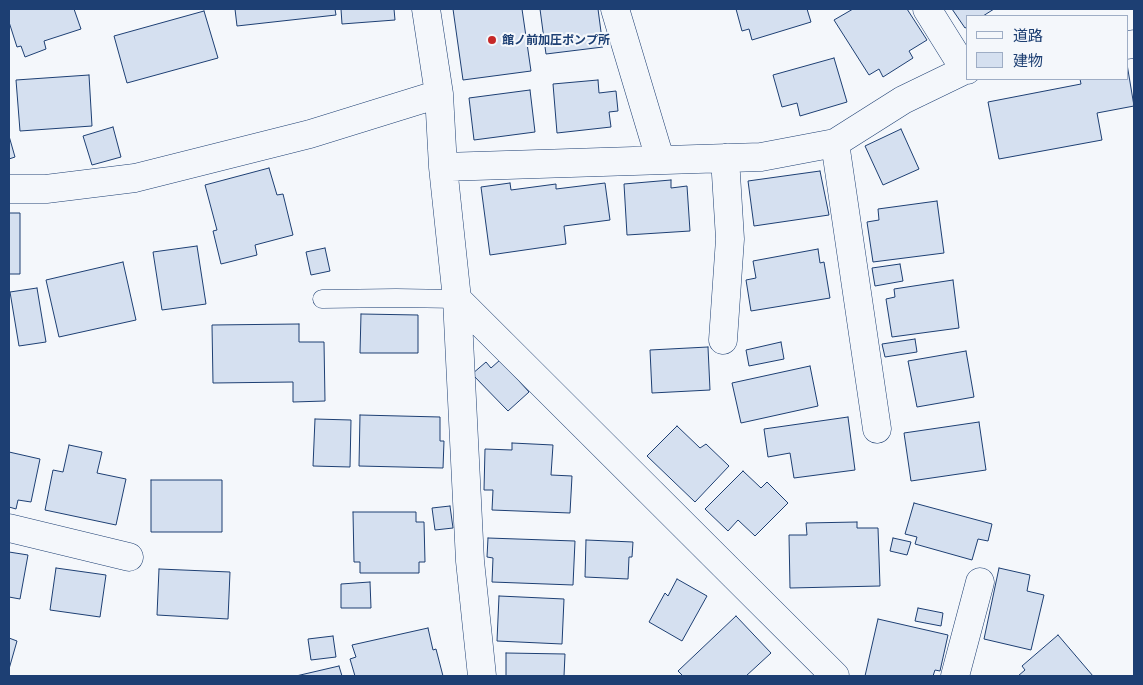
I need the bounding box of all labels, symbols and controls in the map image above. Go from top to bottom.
legend [966,15,1128,80]
text: 道路 [1013,26,1043,45]
place label: 館ノ前加圧ポンプ所 [502,33,610,47]
marker: 館ノ前加圧ポンプ所 [486,34,498,46]
text: 建物 [1013,51,1043,70]

